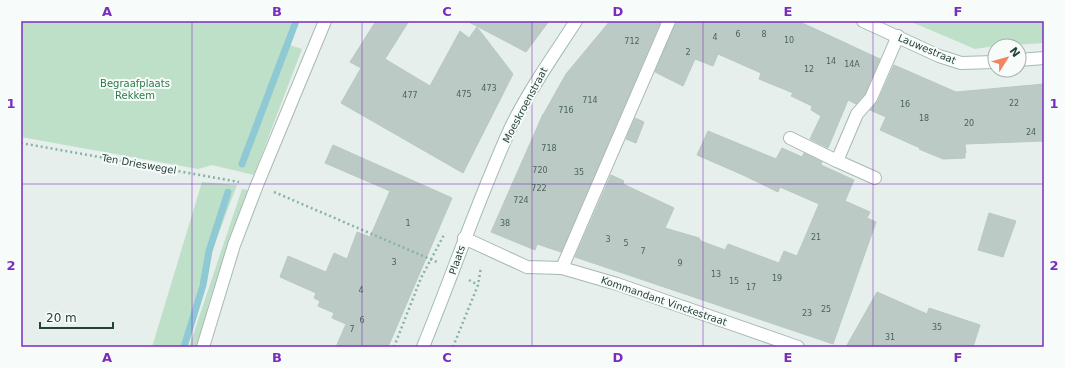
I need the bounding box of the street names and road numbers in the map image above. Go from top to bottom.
street label: Lauwestraat [896,32,958,66]
street label: Moeskroenstraat [500,65,550,145]
street label: Ten Drieswegel [100,152,177,176]
street label: Plaats [447,244,467,276]
street label: Kommandant Vinckestraat [600,274,728,328]

